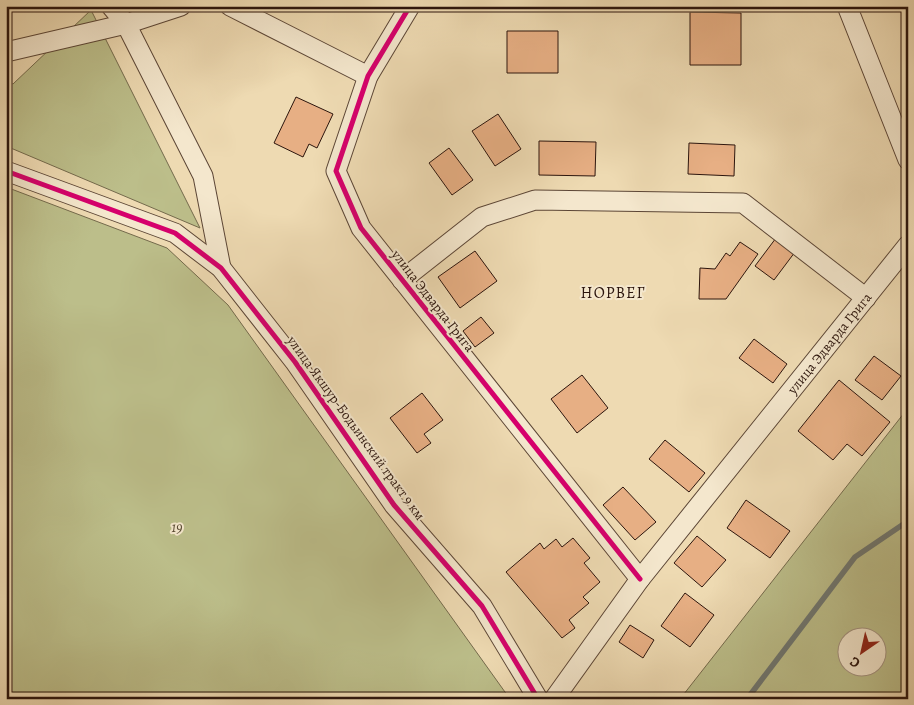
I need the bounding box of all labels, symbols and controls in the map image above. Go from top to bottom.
street label: улица Эдварда Грига [386,245,479,356]
district label: НОРВЕГ [581,282,645,304]
street label: улица Эдварда Грига [782,288,876,399]
street label: улица Якшур-Бодьинский тракт 9 км [282,331,429,524]
park label: 19 [172,518,182,537]
north arrow [836,628,886,678]
text: С [846,652,864,673]

